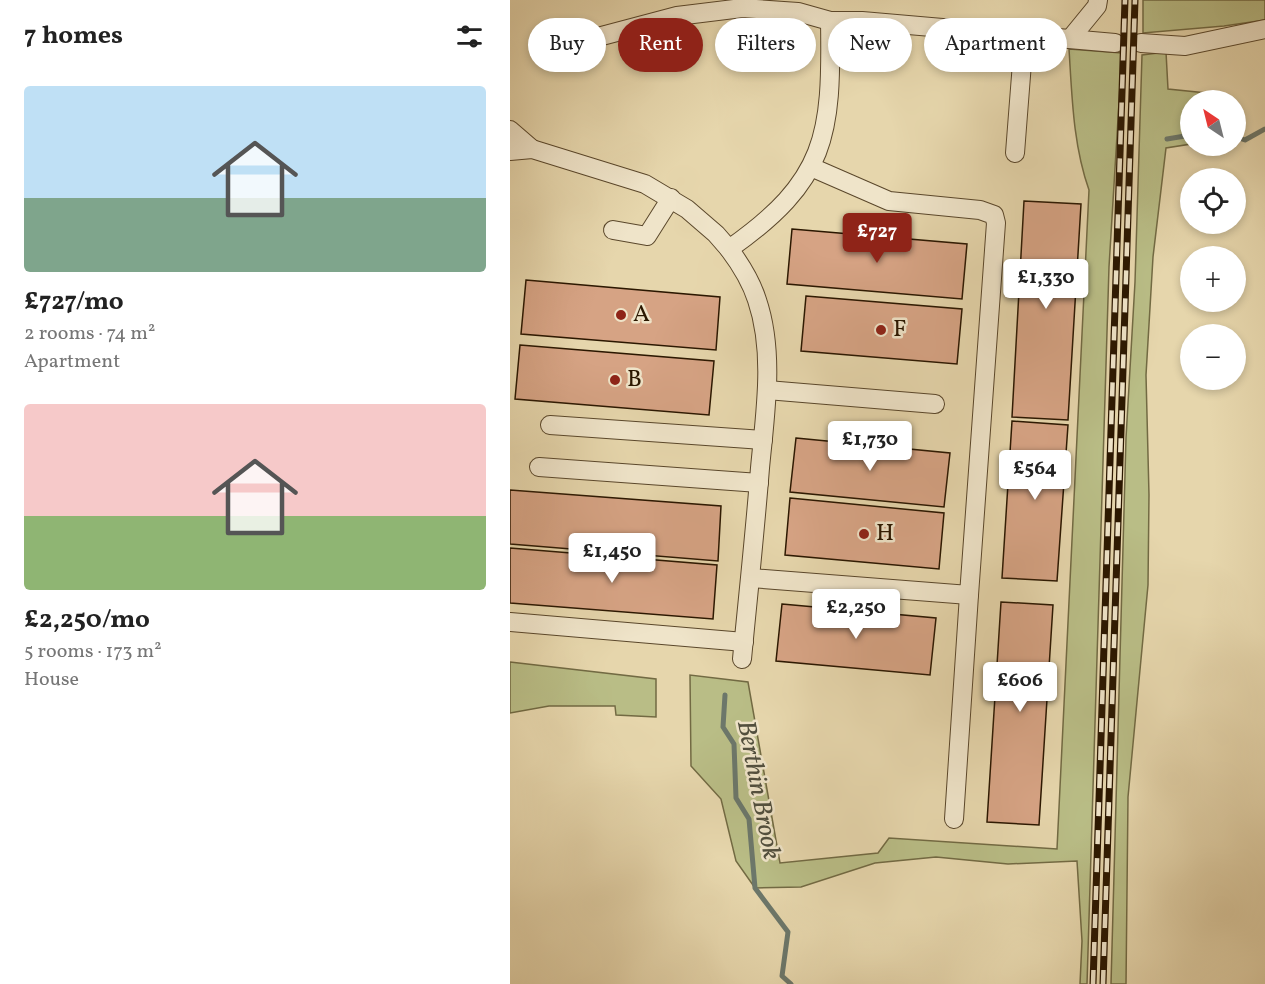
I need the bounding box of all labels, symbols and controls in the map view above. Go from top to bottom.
text: 7 homes [24,18,123,54]
chip: Buy [528,18,606,72]
chip: Rent [618,18,703,72]
chip: Filters [715,18,816,72]
chip: New [828,18,912,72]
chip: Apartment [924,18,1067,72]
icon: filters [453,20,486,53]
north arrow [1180,90,1246,156]
map controls [1180,90,1246,390]
icon: home [201,125,309,233]
button: locate [1180,168,1246,234]
pin: £727 [841,213,913,264]
text: £727 [857,218,897,246]
button: + [1180,246,1246,312]
pin: £1,330 [997,259,1095,310]
text: £1,330 [1017,264,1075,292]
text: £727/mo [24,284,124,320]
place label: A [633,298,650,332]
marker: A [614,308,628,322]
place label: F [893,313,906,347]
text: 2 rooms · 74 m² [24,320,155,348]
marker: F [874,323,888,337]
button: − [1180,324,1246,390]
text: Apartment [24,348,120,376]
place label: B [627,363,642,397]
marker: B [608,373,622,387]
pin: £1,730 [821,421,919,472]
text: £1,730 [842,426,898,454]
icon: home [201,443,309,551]
pin: £564 [999,450,1071,501]
text: £564 [1013,455,1057,483]
place label: H [876,517,894,551]
marker: H [857,527,871,541]
pin: £1,450 [563,533,661,584]
text: £1,450 [583,538,641,566]
pin: £2,250 [807,589,905,640]
text: £2,250 [826,594,886,622]
text: £2,250/mo [24,602,150,638]
text: 5 rooms · 173 m² [24,638,162,666]
pin: £606 [984,662,1056,713]
text: House [24,666,79,694]
text: £606 [997,667,1043,695]
water label: Berthin Brook [727,717,789,863]

